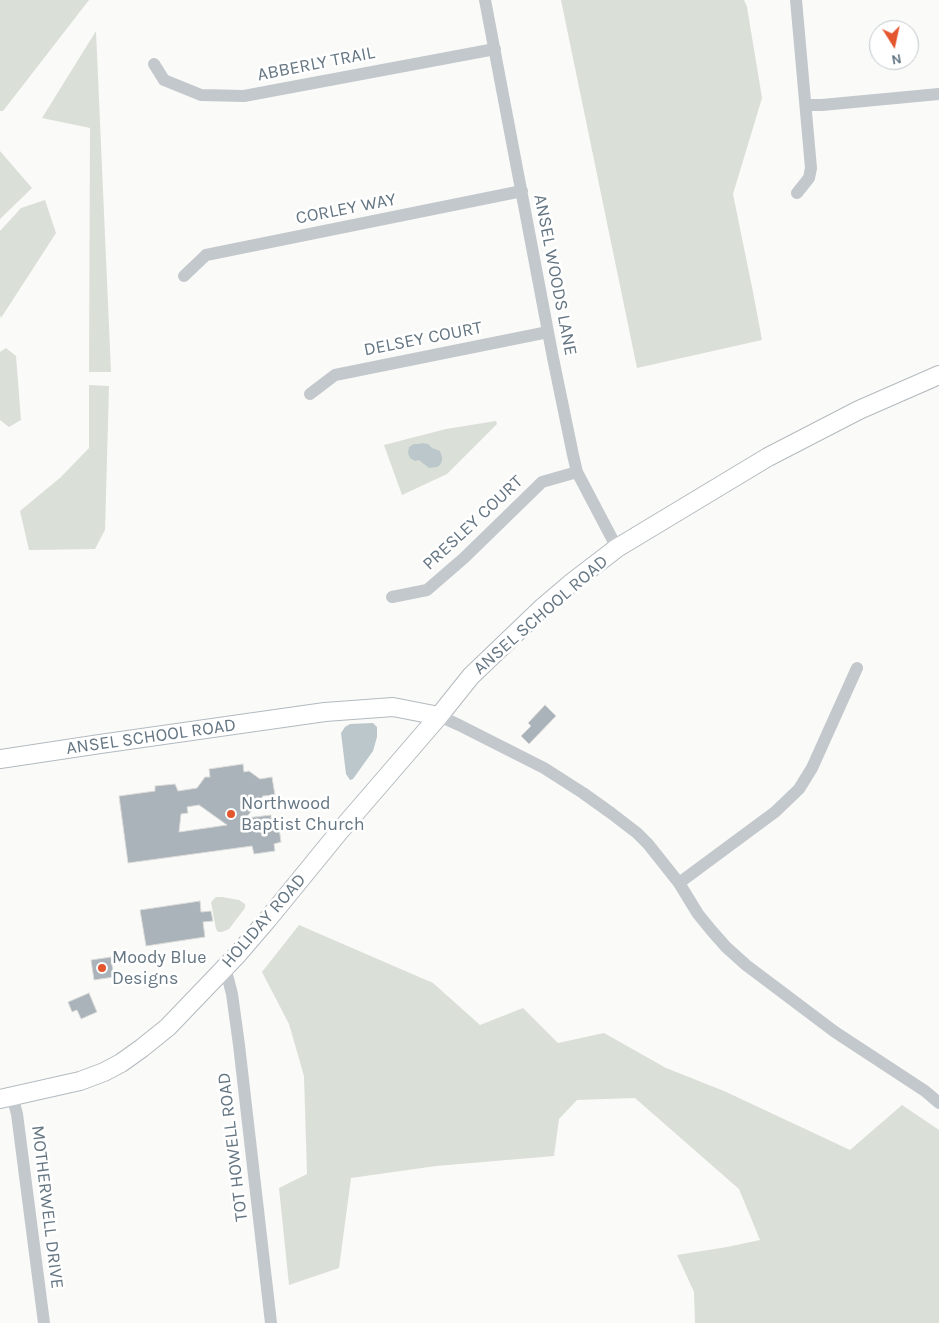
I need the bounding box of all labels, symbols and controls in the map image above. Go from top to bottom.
north arrow [869,20,919,70]
street label: ABBERLY TRAIL [256,42,376,86]
text: N [890,50,903,69]
street label: CORLEY WAY [294,189,398,229]
street label: ANSEL WOODS LANE [529,192,581,358]
street label: DELSEY COURT [362,317,484,361]
street label: PRESLEY COURT [418,471,528,575]
street label: ANSEL SCHOOL ROAD [469,551,613,679]
street label: ANSEL SCHOOL ROAD [65,714,237,760]
place label: Northwood Baptist Church [241,793,365,836]
marker: Northwood Baptist Church [225,808,237,820]
street label: HOLIDAY ROAD [217,869,311,973]
place label: Moody Blue Designs [112,947,207,990]
marker: Moody Blue Designs [96,962,108,974]
street label: TOT HOWELL ROAD [213,1071,253,1223]
street label: MOTHERWELL DRIVE [26,1124,68,1290]

